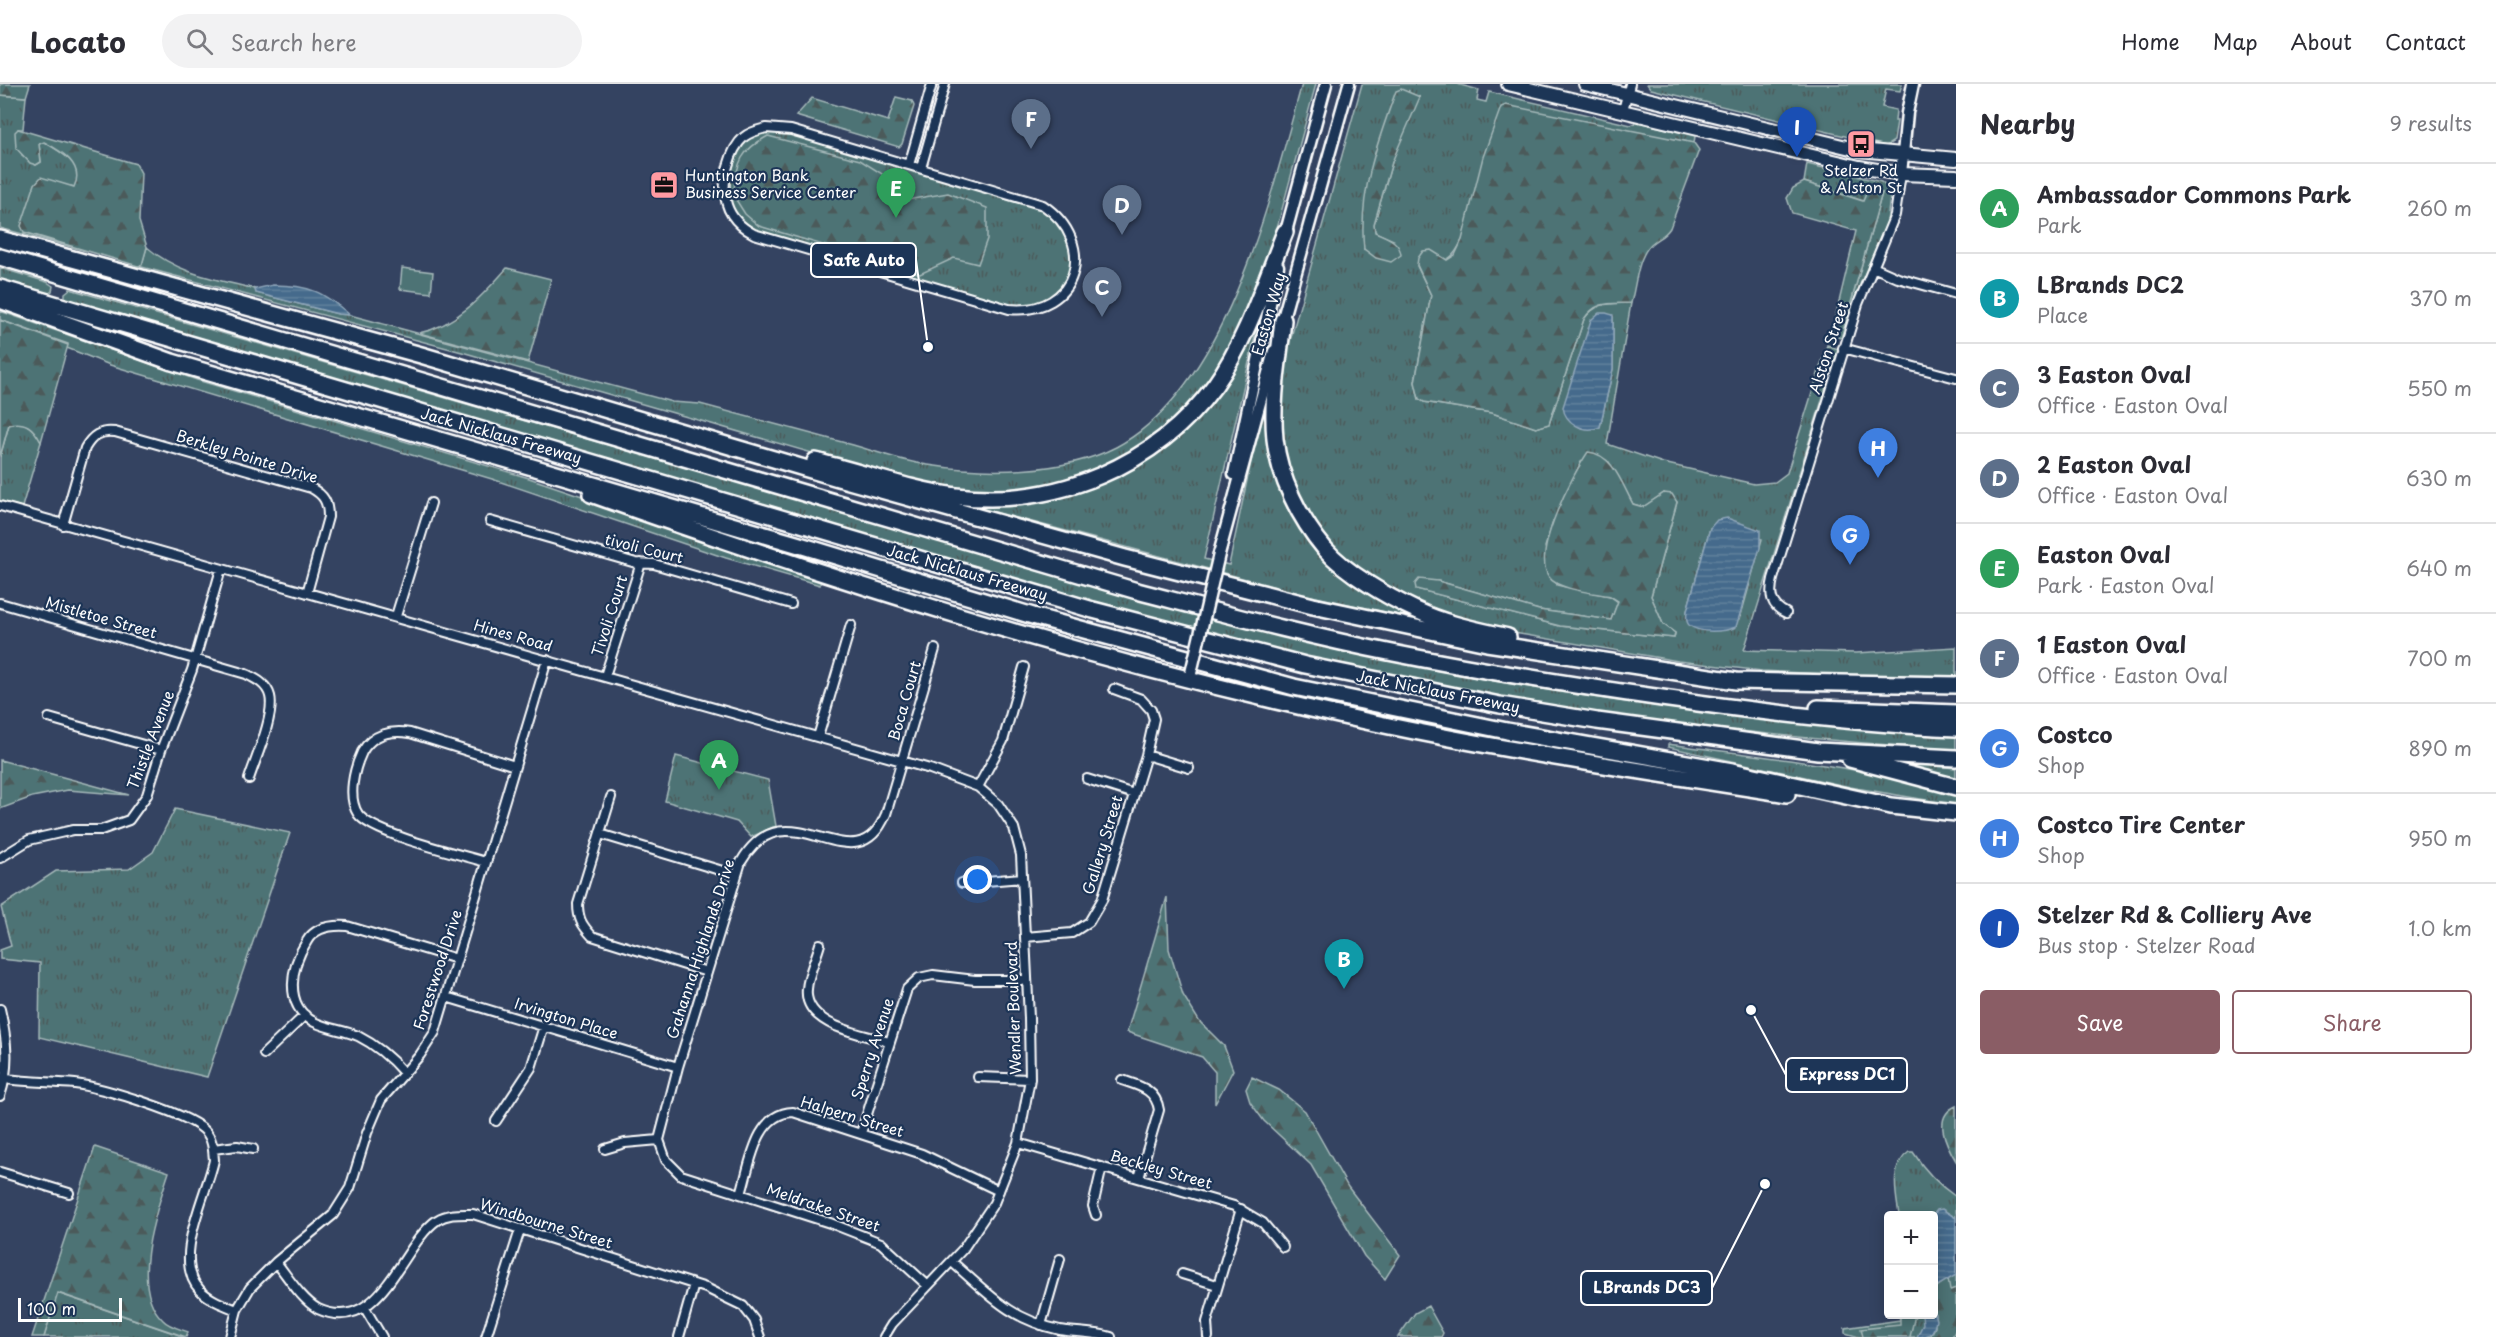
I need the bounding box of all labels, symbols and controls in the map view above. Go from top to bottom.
search box [162,14,582,68]
text: Locato [30,20,126,63]
icon: search [183,25,216,58]
text: Search here [231,25,357,58]
text: Home [2121,25,2180,57]
text: Map [2213,25,2258,57]
text: About [2291,25,2352,57]
text: Contact [2385,25,2466,57]
pin: F [1012,100,1050,149]
text: Nearby [1980,104,2075,143]
pin: I [1778,107,1816,157]
text: 9 results [2390,108,2472,138]
bus stop icon: Stelzer Rd & Alston St [1845,128,1877,160]
place label: Stelzer Rd & Alston St [1820,158,1902,198]
place label: Huntington Bank Business Service Center [685,163,856,203]
pin: E [876,168,916,218]
office icon: Huntington Bank Business Service Center [648,169,680,201]
text: Ambassador Commons Park [2037,177,2351,210]
pin: D [1102,186,1142,235]
text: A [1992,193,2007,223]
text: 260 m [2407,193,2472,223]
text: Park [2037,210,2082,240]
callout: Safe Auto [811,243,916,277]
text: Safe Auto [823,247,905,271]
text: LBrands DC2 [2037,267,2184,300]
pin: C [1082,268,1122,317]
street label: Easton Way [1245,269,1290,358]
text: B [1993,283,2006,313]
text: 370 m [2409,283,2472,313]
street label: Alston Street [1802,298,1853,397]
text: Place [2037,300,2088,330]
text: 3 Easton Oval [2037,357,2191,390]
text: C [1992,373,2007,403]
text: 550 m [2407,373,2472,403]
text: Office · Easton Oval [2037,390,2228,420]
street label: Jack Nicklaus Freeway [418,401,584,469]
street label: Berkley Pointe Drive [174,423,321,488]
pin: H [1858,428,1898,478]
text: 2 Easton Oval [2037,447,2191,480]
text: D [1992,463,2007,493]
text: 630 m [2406,463,2472,493]
text: Office · Easton Oval [2037,480,2228,510]
pin: G [1830,516,1870,565]
street label: tivoli Court [603,527,686,568]
text: Easton Oval [2037,537,2171,570]
street label: Jack Nicklaus Freeway [884,538,1050,606]
text: E [1993,553,2006,583]
text: 640 m [2406,553,2472,583]
text: Park · Easton Oval [2037,570,2215,600]
street label: Tivoli Court [585,572,633,659]
street label: Mistletoe Street [43,590,160,643]
street label: Hines Road [471,612,556,657]
text: 1 Easton Oval [2037,627,2186,660]
text: F [1994,643,2005,673]
text: 700 m [2407,643,2472,673]
street label: Boca Court [881,658,926,743]
text: Office · Easton Oval [2037,660,2228,690]
street label: Jack Nicklaus Freeway [1355,663,1522,718]
street label: Thistle Avenue [120,687,179,792]
text: Costco [2037,717,2113,750]
text: G [1991,733,2008,763]
text: 890 m [2409,733,2472,763]
pin: A [700,740,738,790]
text: Shop [2037,750,2085,780]
street label: Gallery Street [1076,792,1128,897]
text: Costco Tire Center [2037,807,2245,840]
text: H [1992,823,2007,853]
text: 950 m [2408,823,2472,853]
text: Shop [2037,840,2085,870]
street label: Gahanna Highlands Drive [660,856,740,1041]
your location [963,865,992,894]
text: Stelzer Rd & Colliery Ave [2037,897,2311,930]
street label: Forestwood Drive [406,906,467,1033]
text: I [1996,913,2003,943]
text: 1.0 km [2408,913,2472,943]
text: Bus stop · Stelzer Road [2037,930,2256,960]
pin: B [1324,940,1364,989]
street label: Wendler Boulevard [999,941,1026,1075]
button: Save [1980,990,2220,1054]
button: Share [2232,990,2472,1054]
street label: Irvington Place [512,991,621,1044]
street label: Sperry Avenue [844,995,899,1102]
callout: Express DC1 [1786,1058,1907,1092]
text: Express DC1 [1799,1061,1895,1085]
street label: Halpern Street [798,1089,907,1142]
street label: Beckley Street [1108,1143,1215,1194]
street label: Meldrake Street [764,1176,883,1237]
street label: Windbourne Street [477,1191,616,1254]
map controls [1884,1211,1938,1319]
button: + [1884,1211,1938,1265]
button: − [1884,1265,1938,1319]
callout: LBrands DC3 [1581,1271,1712,1305]
text: LBrands DC3 [1593,1274,1701,1298]
scale bar [18,1295,122,1322]
text: 100 m [27,1296,76,1320]

